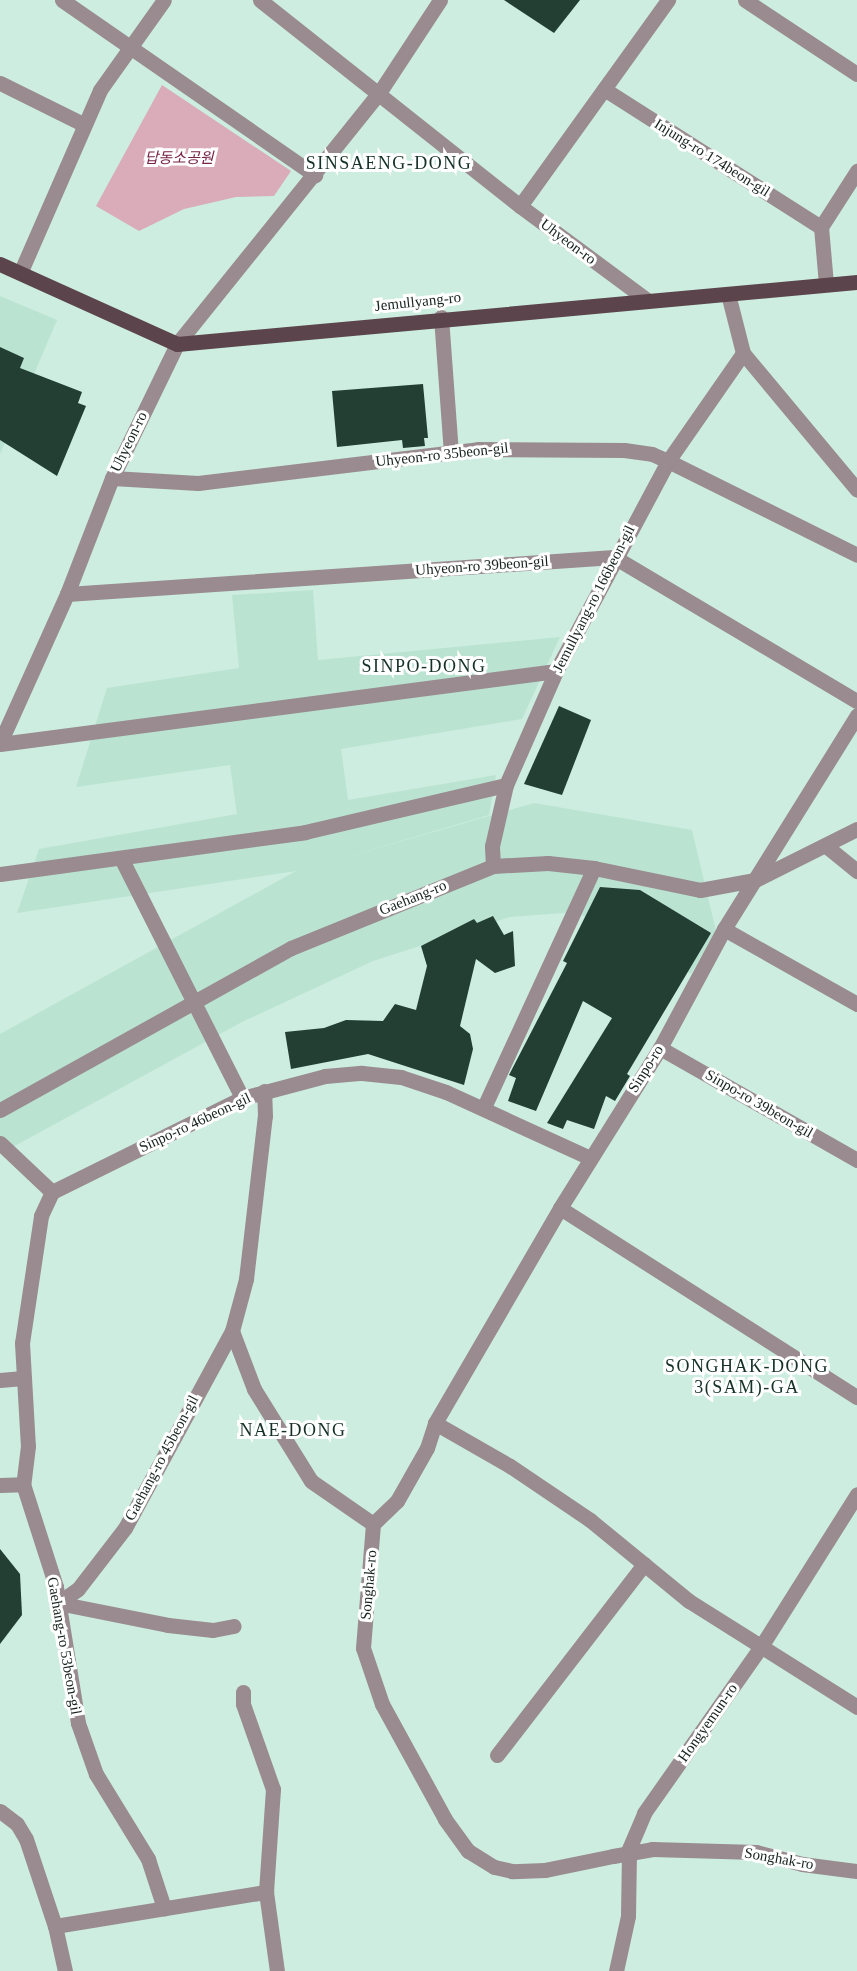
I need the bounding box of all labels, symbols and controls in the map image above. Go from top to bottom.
street label: Injung-ro 174beon-gil [651,115,773,201]
park label: 답동소공원 [145,150,213,168]
district label: SINSAENG-DONG [306,152,472,174]
street label: Uhyeon-ro [537,215,599,269]
street label: Jemullyang-ro [374,289,462,315]
street label: Uhyeon-ro [107,409,151,475]
street label: Uhyeon-ro 35beon-gil [375,439,509,471]
street label: Jemullyang-ro 166beon-gil [549,522,639,676]
street label: Uhyeon-ro 39beon-gil [415,552,549,580]
district label: SINPO-DONG [361,655,487,677]
street label: Gaehang-ro [377,876,449,920]
street label: Sinpo-ro [624,1042,668,1096]
street label: Sinpo-ro 39beon-gil [702,1066,816,1142]
street label: Sinpo-ro 46beon-gil [136,1089,254,1157]
district label: SONGHAK-DONG 3(SAM)-GA [665,1356,829,1398]
street label: Gaehang-ro 45beon-gil [121,1392,203,1524]
district label: NAE-DONG [240,1419,346,1441]
street label: Songhak-ro [357,1549,381,1621]
street label: Gaehang-ro 53beon-gil [43,1576,85,1716]
street label: Hongyemun-ro [674,1680,742,1766]
street label: Songhak-ro [743,1844,815,1874]

